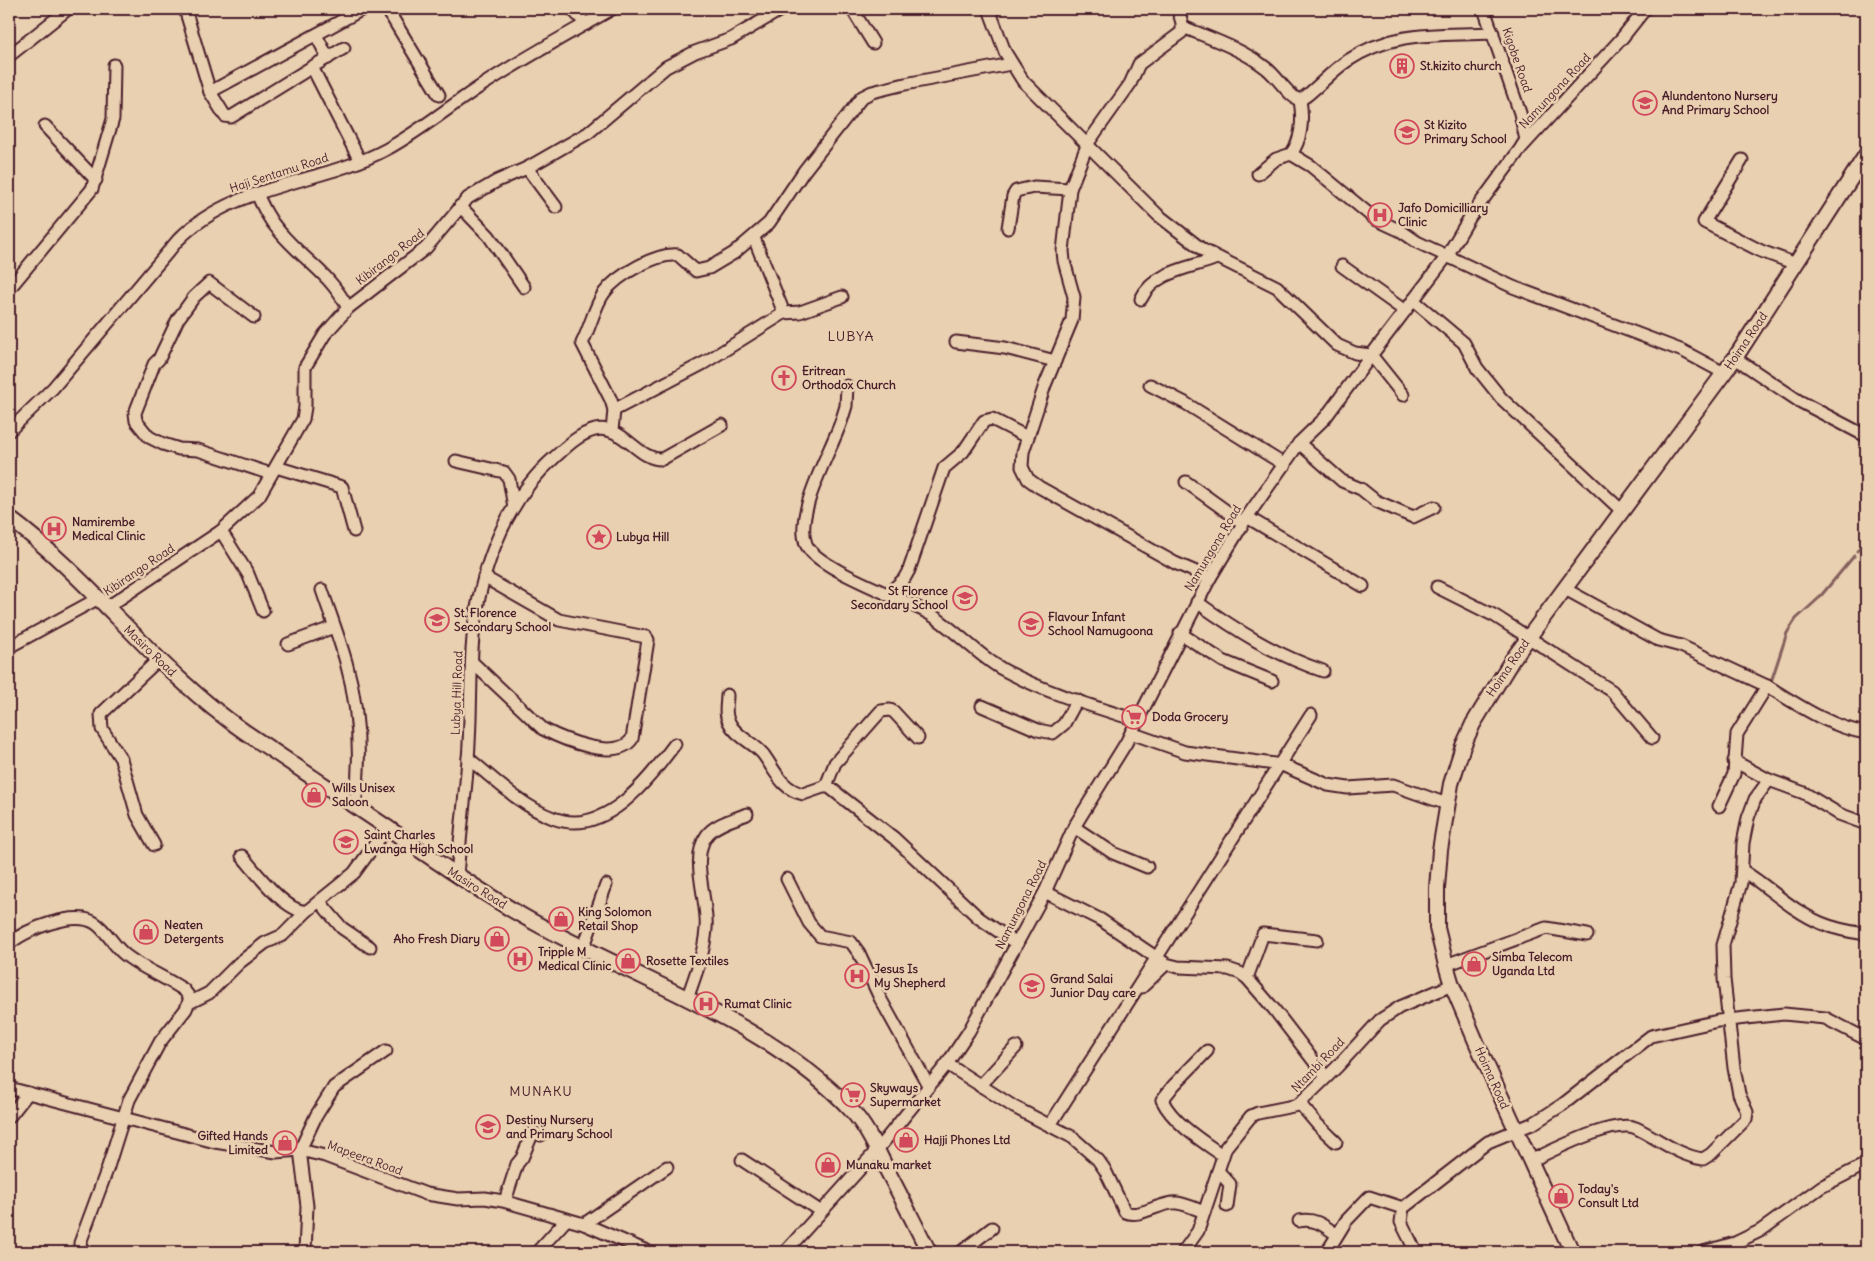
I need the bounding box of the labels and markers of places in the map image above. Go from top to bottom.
building icon: St.kizito church [1389,53,1415,79]
place label: St.kizito church [1420,58,1502,73]
place label: Alundentono Nursery And Primary School [1662,88,1778,118]
school or university icon: Alundentono Nursery And Primary School [1632,90,1658,116]
place label: St Kizito Primary School [1424,117,1507,147]
school or university icon: St Kizito Primary School [1394,119,1420,145]
place label: Jafo Domicilliary Clinic [1398,200,1488,229]
hospital icon: Jafo Domicilliary Clinic [1367,202,1393,228]
place label: Eritrean Orthodox Church [802,363,896,392]
church icon: Eritrean Orthodox Church [771,365,797,391]
place label: Namirembe Medical Clinic [72,514,145,543]
hospital icon: Namirembe Medical Clinic [41,516,67,542]
place icon: Lubya Hill [586,524,612,550]
place label: Lubya Hill [616,529,670,545]
place label: St Florence Secondary School [851,583,949,613]
school or university icon: St Florence Secondary School [952,585,978,611]
place label: St. Florence Secondary School [454,605,552,635]
school or university icon: St. Florence Secondary School [424,607,450,633]
place label: Flavour Infant School Namugoona [1048,609,1153,639]
school or university icon: Flavour Infant School Namugoona [1018,611,1044,637]
supermarket icon: Doda Grocery [1121,704,1147,730]
place label: Doda Grocery [1152,709,1228,725]
place label: Wills Unisex Saloon [332,780,395,809]
shop icon: Wills Unisex Saloon [301,782,327,808]
place label: Saint Charles Lwanga High School [364,827,474,857]
school or university icon: Saint Charles Lwanga High School [333,829,359,855]
place label: King Solomon Retail Shop [578,904,652,934]
shop icon: King Solomon Retail Shop [548,906,574,932]
place label: Neaten Detergents [164,917,224,947]
shop icon: Neaten Detergents [133,919,159,945]
shop icon: Aho Fresh Diary [484,926,510,952]
place label: Aho Fresh Diary [393,931,480,947]
place label: Tripple M Medical Clinic [538,944,611,973]
hospital icon: Tripple M Medical Clinic [507,946,533,972]
shop icon: Rosette Textiles [615,948,641,974]
place label: Simba Telecom Uganda Ltd [1492,949,1573,979]
shop icon: Simba Telecom Uganda Ltd [1461,951,1487,977]
place label: Rosette Textiles [646,953,729,968]
place label: Jesus Is My Shepherd [874,961,945,991]
hospital icon: Jesus Is My Shepherd [844,963,870,989]
place label: Grand Salai Junior Day care [1050,971,1137,1001]
school or university icon: Grand Salai Junior Day care [1019,973,1045,999]
hospital icon: Rumat Clinic [693,991,719,1017]
place label: Rumat Clinic [724,996,792,1011]
place label: Skyways Supermarket [870,1080,942,1110]
supermarket icon: Skyways Supermarket [840,1082,866,1108]
place label: Destiny Nursery and Primary School [506,1112,613,1142]
school or university icon: Destiny Nursery and Primary School [475,1114,501,1140]
shop icon: Hajji Phones Ltd [893,1127,919,1153]
place label: Gifted Hands Limited [197,1128,269,1157]
shop icon: Gifted Hands Limited [272,1130,298,1156]
place label: Hajji Phones Ltd [924,1132,1010,1147]
shop icon: Munaku market [815,1152,841,1178]
place label: Munaku market [846,1157,932,1172]
place label: Today's Consult Ltd [1578,1181,1639,1210]
shop icon: Today's Consult Ltd [1548,1183,1574,1209]

